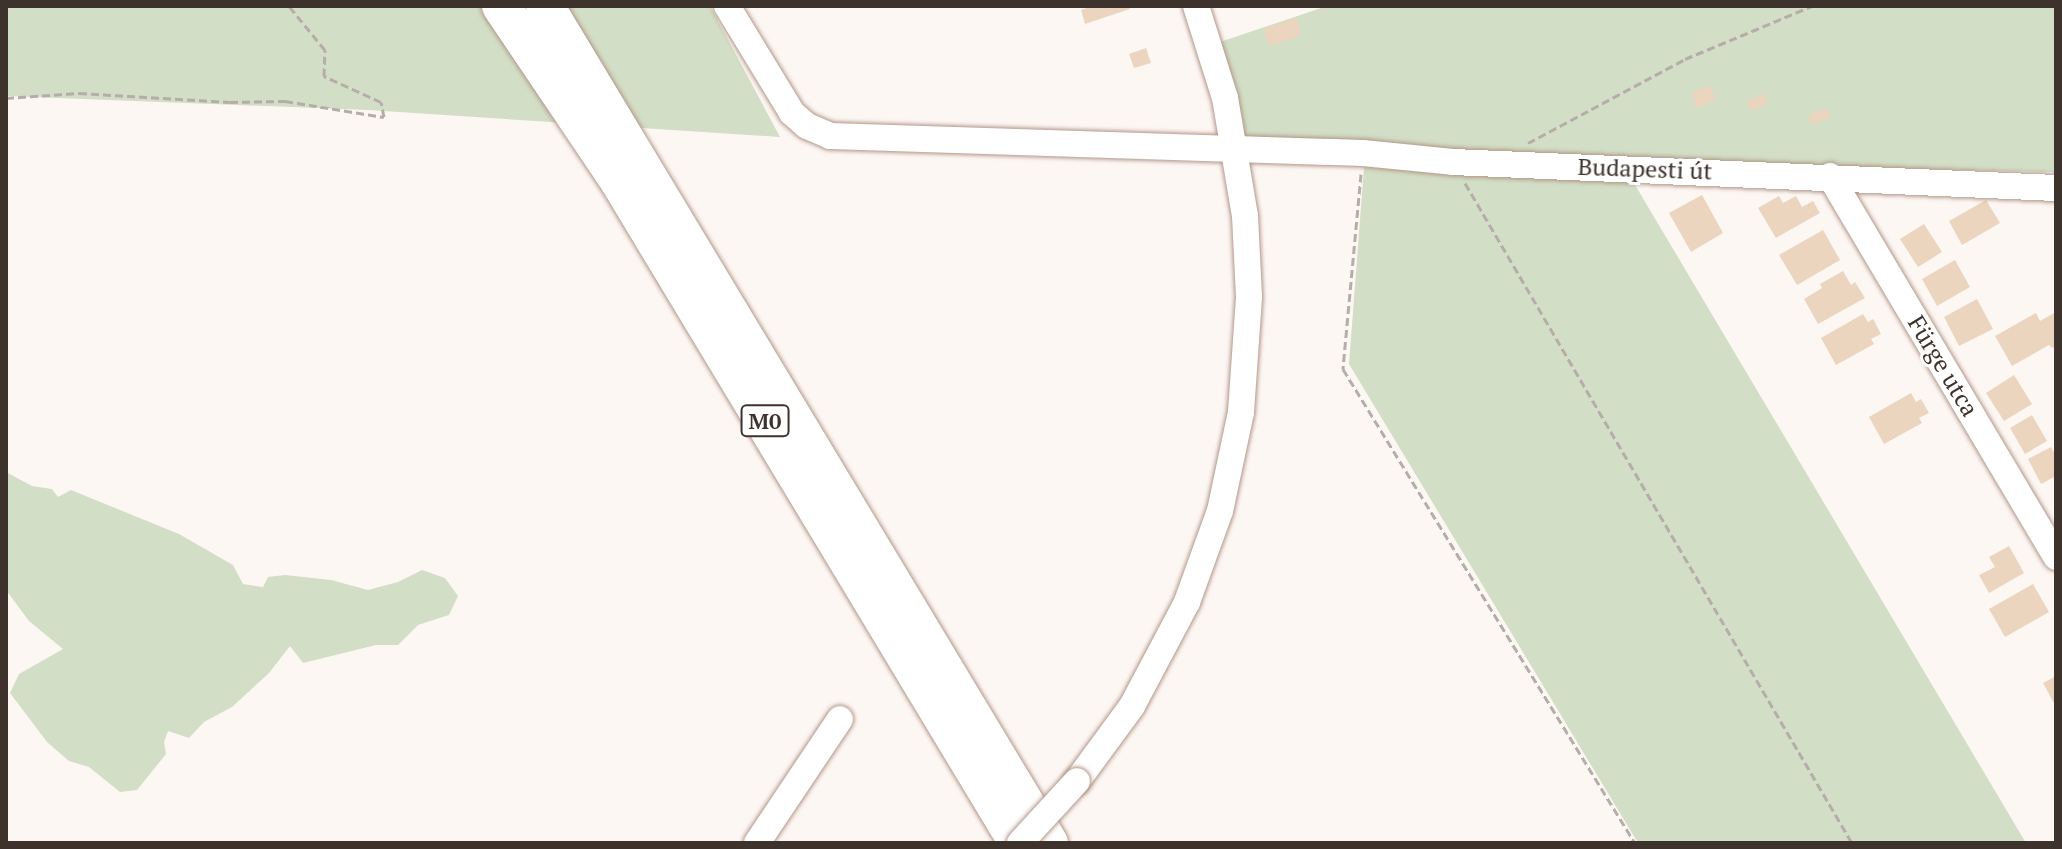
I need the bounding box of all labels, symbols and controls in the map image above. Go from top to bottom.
street label: Budapesti út [1577,152,1713,186]
street label: Fürge utca [1902,310,1984,422]
road number: M0 [739,403,791,439]

